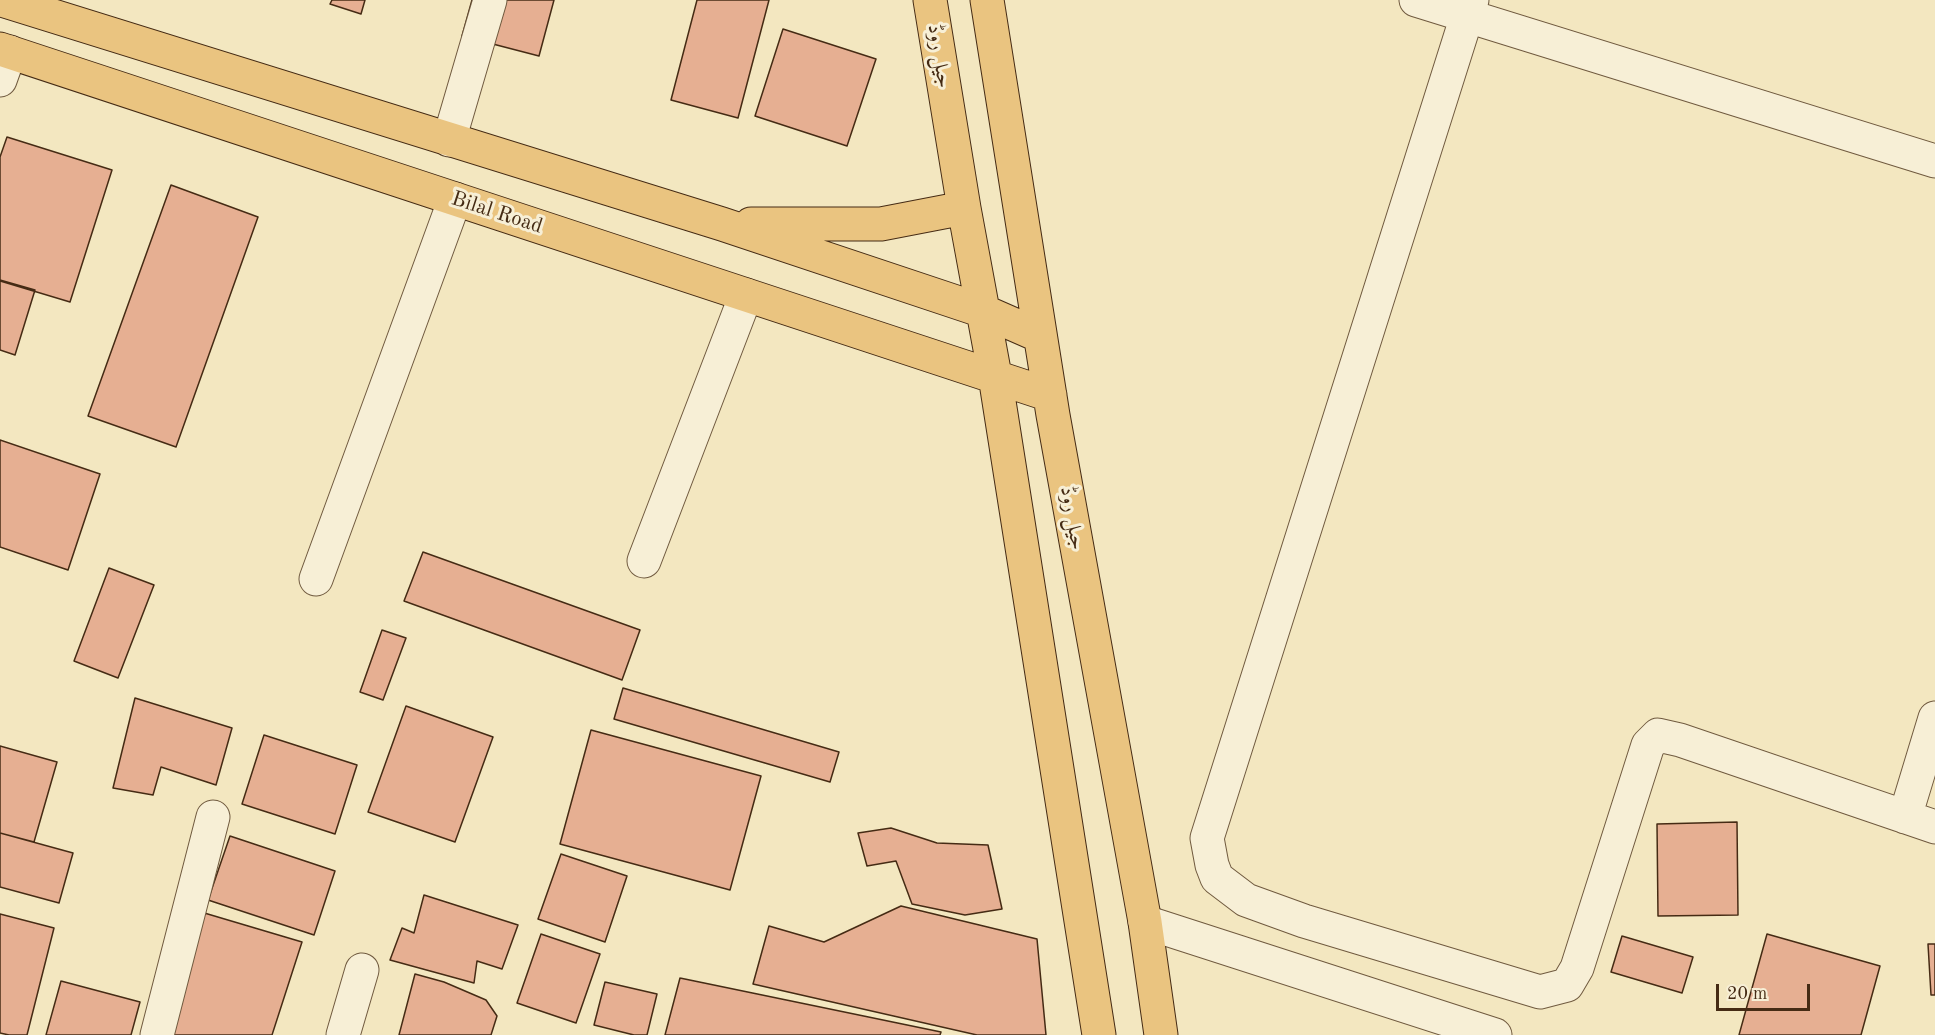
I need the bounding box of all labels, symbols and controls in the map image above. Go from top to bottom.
street label: جیل روڈ [922,22,956,90]
street label: Bilal Road [448,186,546,240]
street label: جیل روڈ [1054,484,1090,552]
scale bar [1719,972,1814,1010]
text: 20 m [1727,985,1767,1003]

